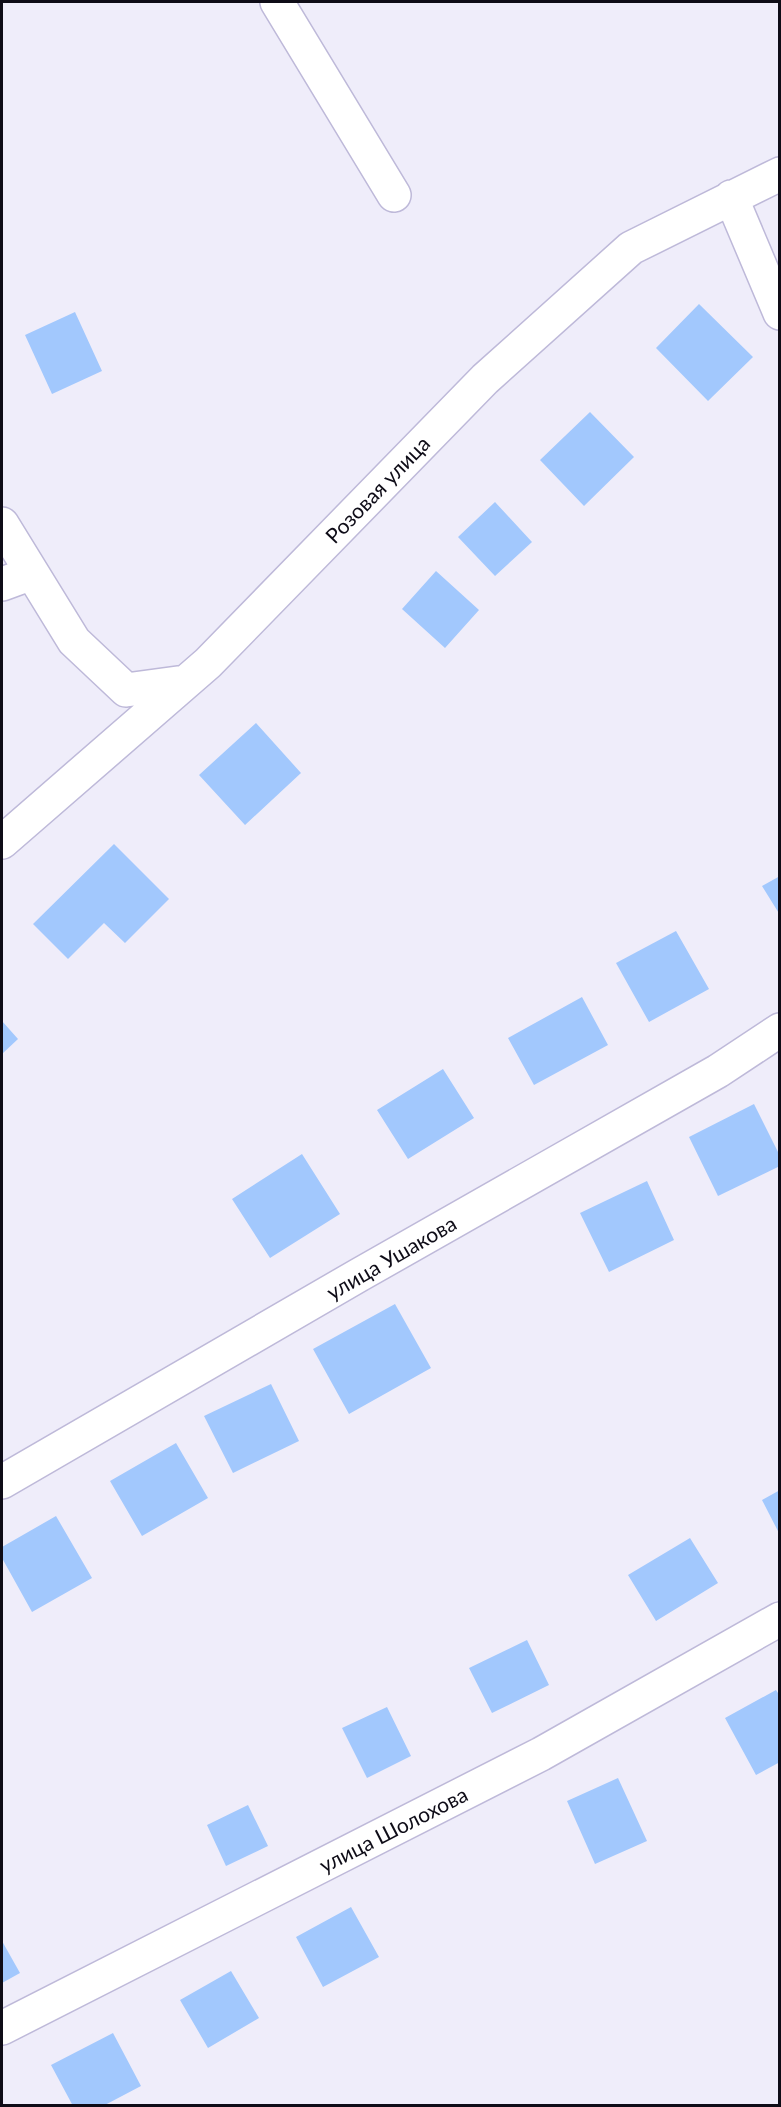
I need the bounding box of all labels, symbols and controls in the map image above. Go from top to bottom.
street label: Розовая улица [320,430,434,548]
street label: улица Ушакова [322,1210,460,1304]
street label: улица Шолохова [315,1781,471,1877]

